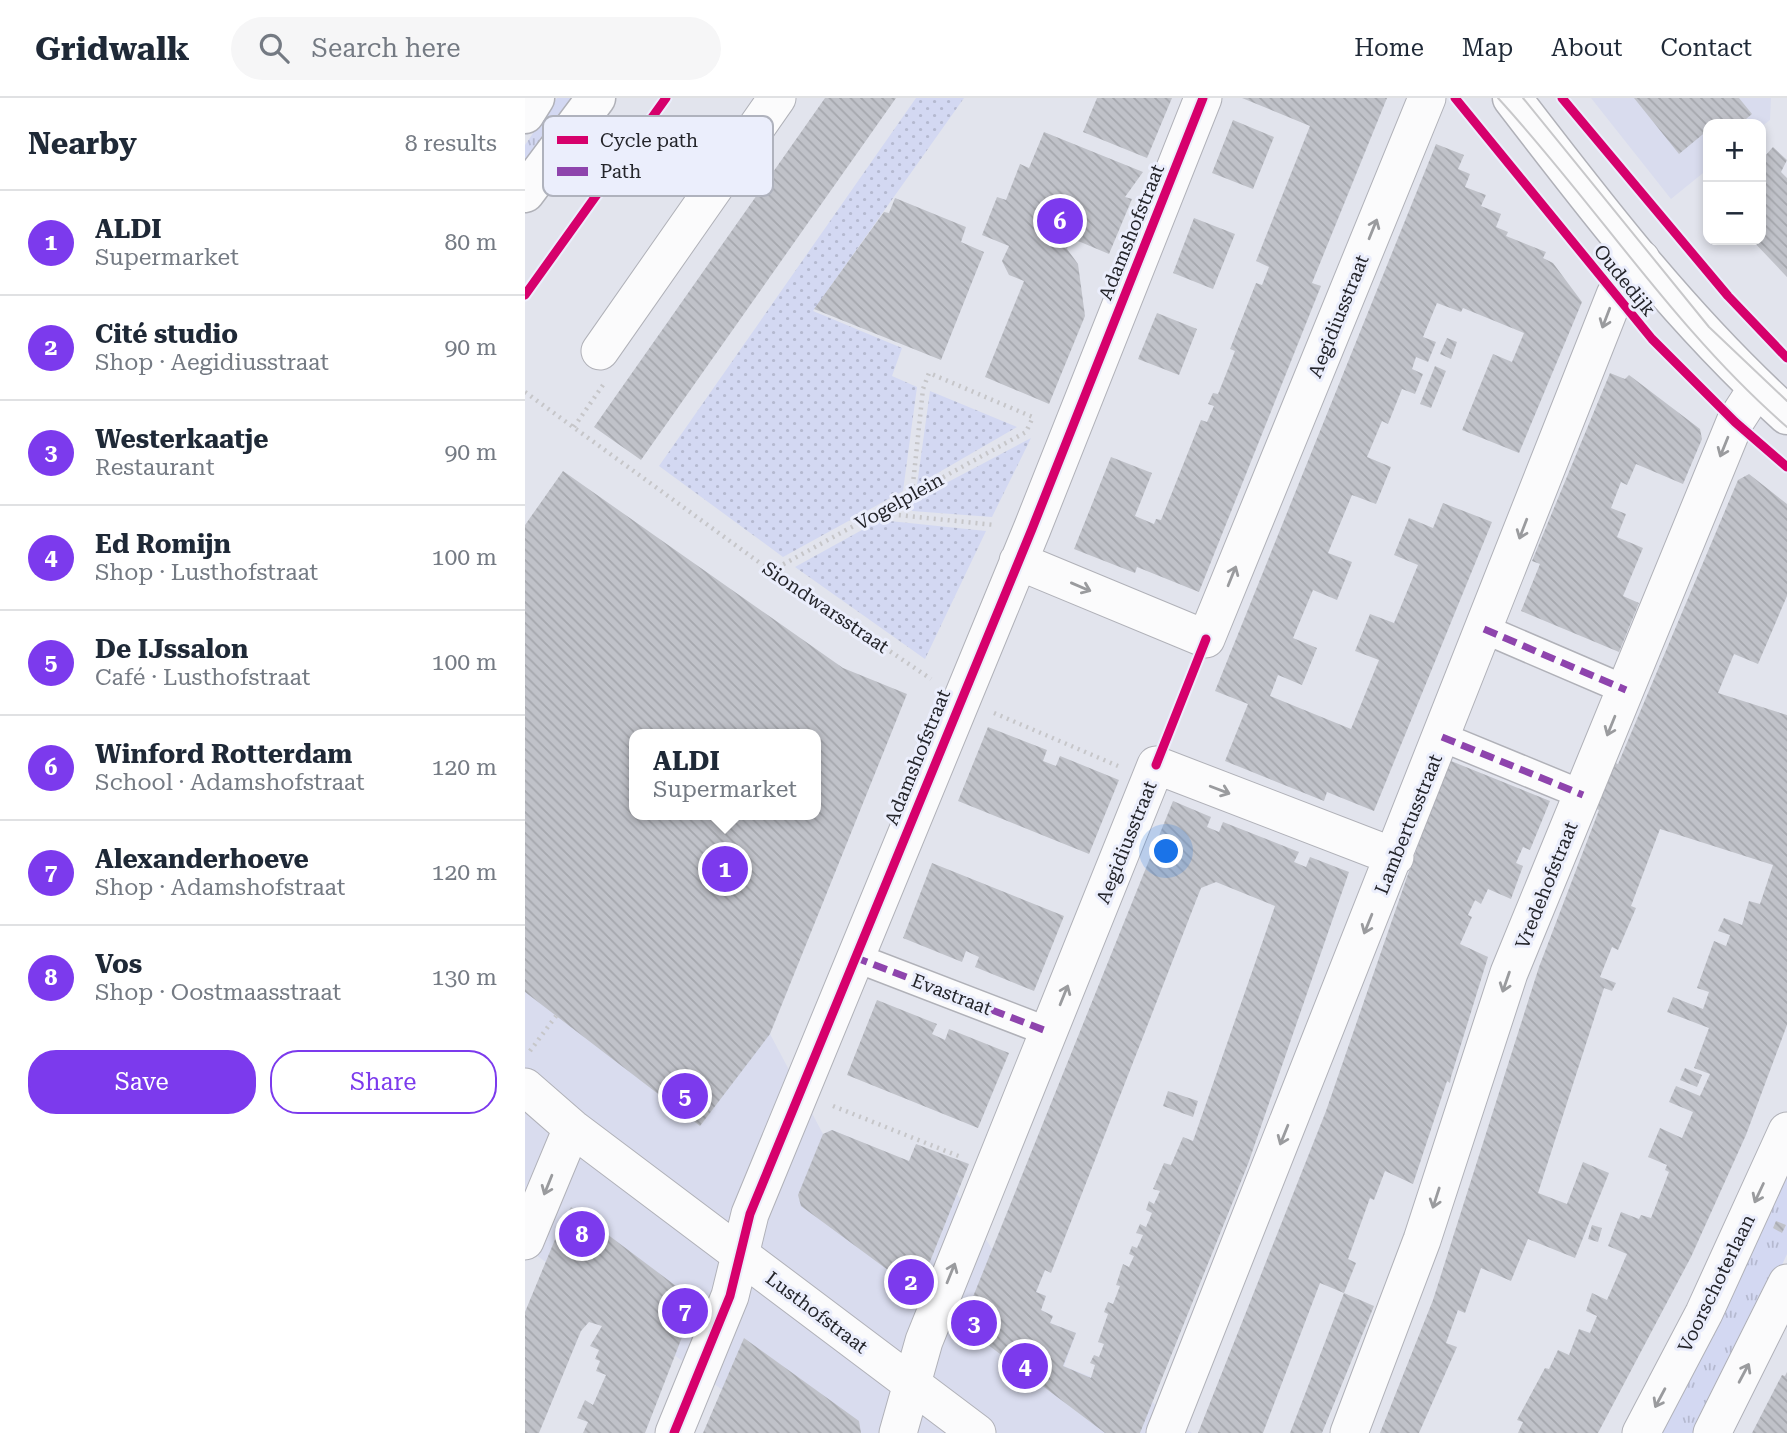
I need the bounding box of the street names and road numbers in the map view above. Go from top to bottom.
street label: Adamshofstraat [1094,161,1169,303]
street label: Oudedijk [1589,240,1660,321]
street label: Aegidiusstraat [1303,251,1374,381]
street label: Vogelplein [851,468,947,535]
street label: Siondwarsstraat [758,557,893,658]
street label: Adamshofstraat [880,686,955,828]
street label: Lambertusstraat [1370,751,1447,898]
street label: Aegidiusstraat [1091,777,1162,907]
street label: Vredehofstraat [1510,818,1582,952]
street label: Evastraat [909,969,995,1020]
street label: Voorschoterlaan [1673,1211,1760,1356]
street label: Lusthofstraat [761,1267,872,1358]

